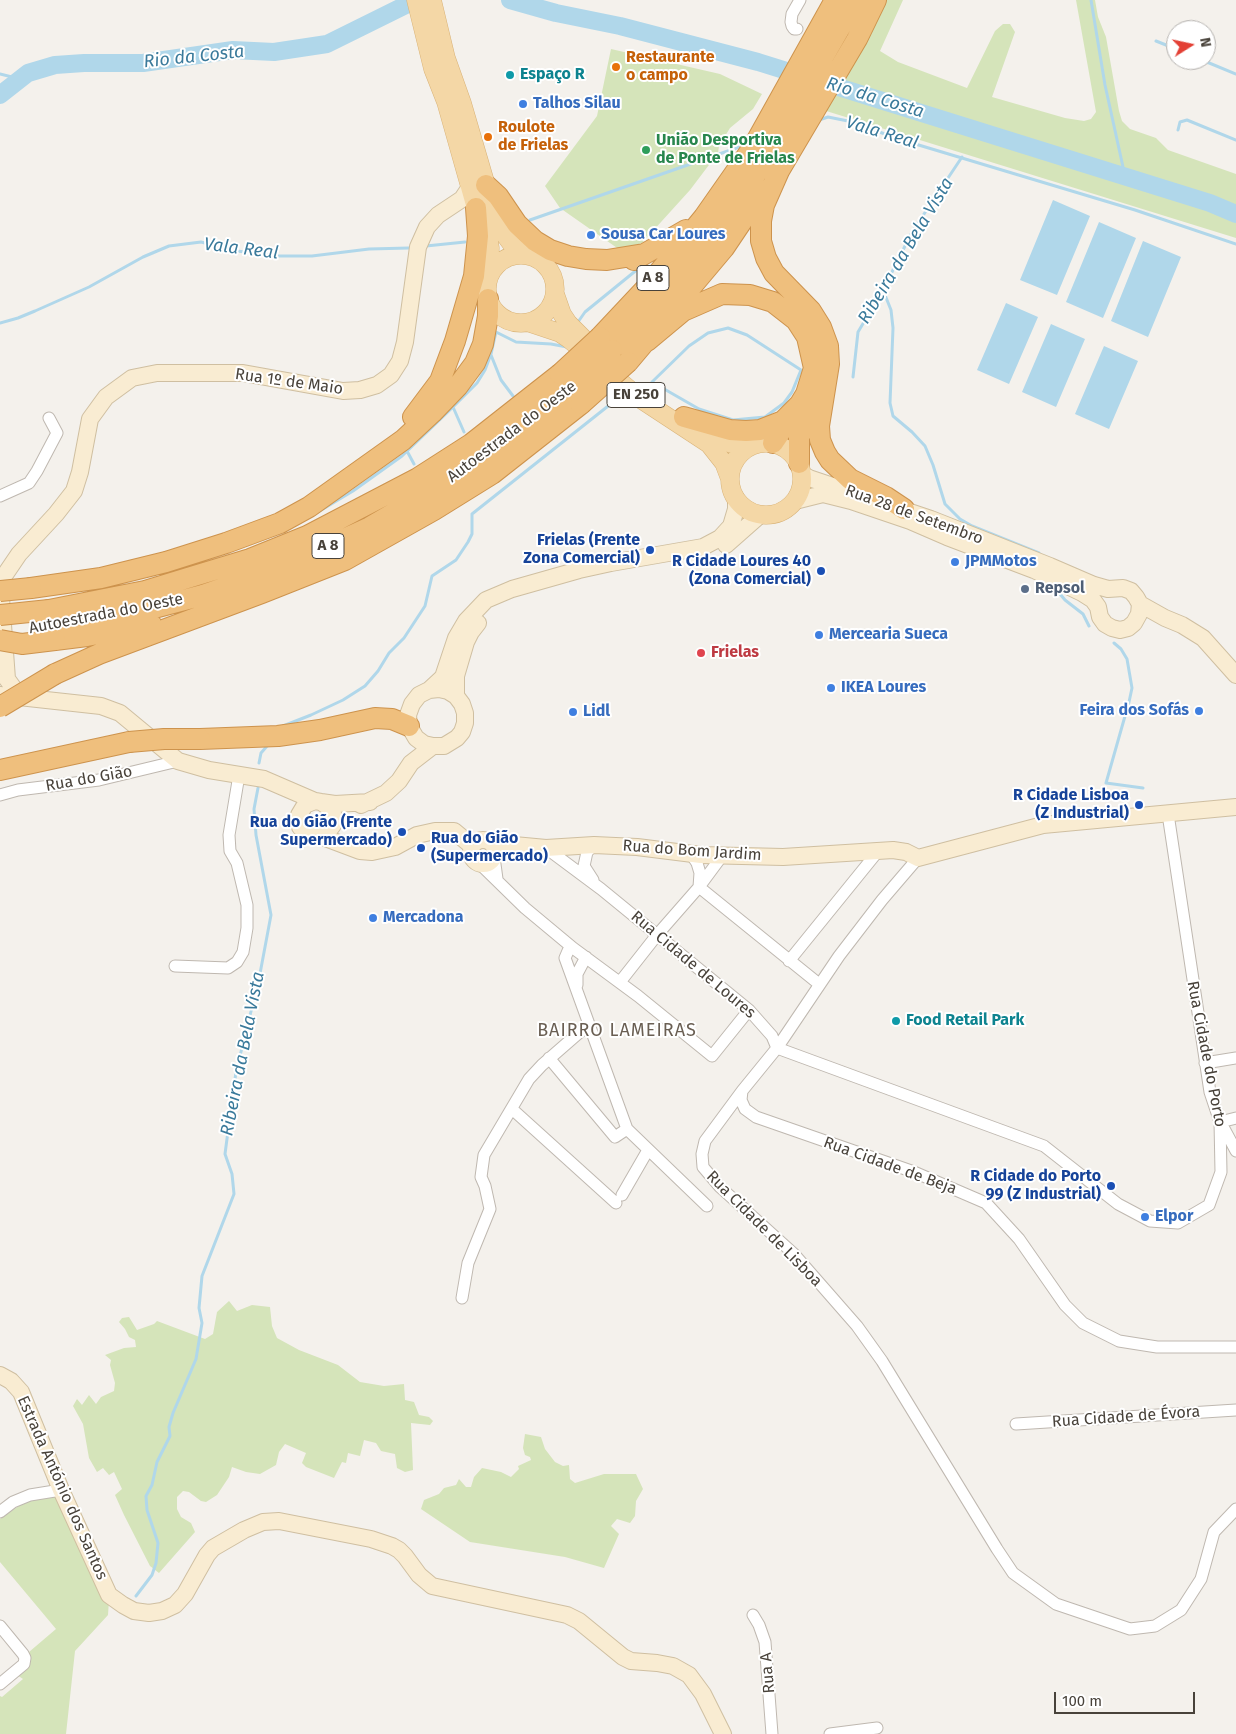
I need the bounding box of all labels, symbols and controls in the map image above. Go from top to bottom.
north arrow [1166,20,1216,70]
text: N [1196,36,1214,49]
water label: Rio da Costa [143,41,245,73]
place label: Restaurante o campo [626,48,715,86]
marker: Restaurante o campo [610,61,622,73]
place label: Espaço R [520,65,585,85]
marker: Espaço R [504,69,516,81]
water label: Rio da Costa [824,73,926,123]
place label: Talhos Silau [533,94,621,114]
marker: Talhos Silau [517,98,529,110]
water label: Vala Real [843,112,921,154]
place label: Roulote de Frielas [498,118,568,156]
marker: Roulote de Frielas [482,131,494,143]
place label: União Desportiva de Ponte de Frielas [656,131,795,169]
marker: União Desportiva de Ponte de Frielas [640,144,652,156]
water label: Ribeira da Bela Vista [854,174,958,328]
place label: Sousa Car Loures [601,225,726,245]
marker: Sousa Car Loures [585,229,597,241]
water label: Vala Real [203,234,279,264]
road number: A 8 [637,266,669,290]
street label: Rua 1º de Maio [234,365,344,399]
street label: Autoestrada do Oeste [444,377,580,487]
road number: EN 250 [607,382,665,408]
street label: Rua 28 de Setembro [842,481,986,549]
place label: Frielas (Frente Zona Comercial) [523,531,640,569]
road number: A 8 [312,534,344,558]
marker: Frielas (Frente Zona Comercial) [644,544,656,556]
place label: R Cidade Loures 40 (Zona Comercial) [672,552,811,590]
place label: JPMMotos [965,552,1037,572]
marker: JPMMotos [949,556,961,568]
marker: R Cidade Loures 40 (Zona Comercial) [815,565,827,577]
place label: Repsol [1035,579,1085,599]
marker: Repsol [1019,583,1031,595]
street label: Autoestrada do Oeste [27,590,185,638]
place label: Mercearia Sueca [829,625,948,645]
marker: Mercearia Sueca [813,629,825,641]
place label: Frielas [711,643,759,663]
marker: Frielas [695,647,707,659]
place label: IKEA Loures [841,678,926,698]
marker: IKEA Loures [825,682,837,694]
place label: Feira dos Sofás [1079,701,1189,721]
place label: Lidl [583,702,610,722]
marker: Feira dos Sofás [1193,705,1205,717]
marker: Lidl [567,706,579,718]
street label: Rua do Gião [44,762,134,796]
place label: R Cidade Lisboa (Z Industrial) [1013,786,1129,824]
marker: R Cidade Lisboa (Z Industrial) [1133,799,1145,811]
place label: Rua do Gião (Frente Supermercado) [250,813,392,851]
marker: Rua do Gião (Frente Supermercado) [396,826,408,838]
place label: Rua do Gião (Supermercado) [431,829,548,867]
street label: Rua do Bom Jardim [622,837,762,865]
marker: Rua do Gião (Supermercado) [415,842,427,854]
street label: Rua Cidade de Loures [627,907,759,1023]
place label: Mercadona [383,908,464,928]
marker: Mercadona [367,912,379,924]
water label: Ribeira da Bela Vista [216,970,270,1138]
street label: Rua Cidade do Porto [1182,979,1230,1129]
place label: Food Retail Park [906,1011,1024,1031]
marker: Food Retail Park [890,1015,902,1027]
district label: BAIRRO LAMEIRAS [535,1020,699,1042]
street label: Rua Cidade de Beja [821,1133,959,1199]
street label: Rua Cidade de Lisboa [702,1167,826,1291]
place label: R Cidade do Porto 99 (Z Industrial) [970,1167,1101,1205]
marker: R Cidade do Porto 99 (Z Industrial) [1105,1180,1117,1192]
place label: Elpor [1155,1207,1193,1227]
marker: Elpor [1139,1211,1151,1223]
street label: Estrada António dos Santos [13,1393,111,1583]
street label: Rua Cidade de Évora [1051,1402,1201,1432]
street label: Rua A [757,1652,779,1694]
scale bar [1056,1682,1197,1714]
text: 100 m [1062,1692,1102,1710]

